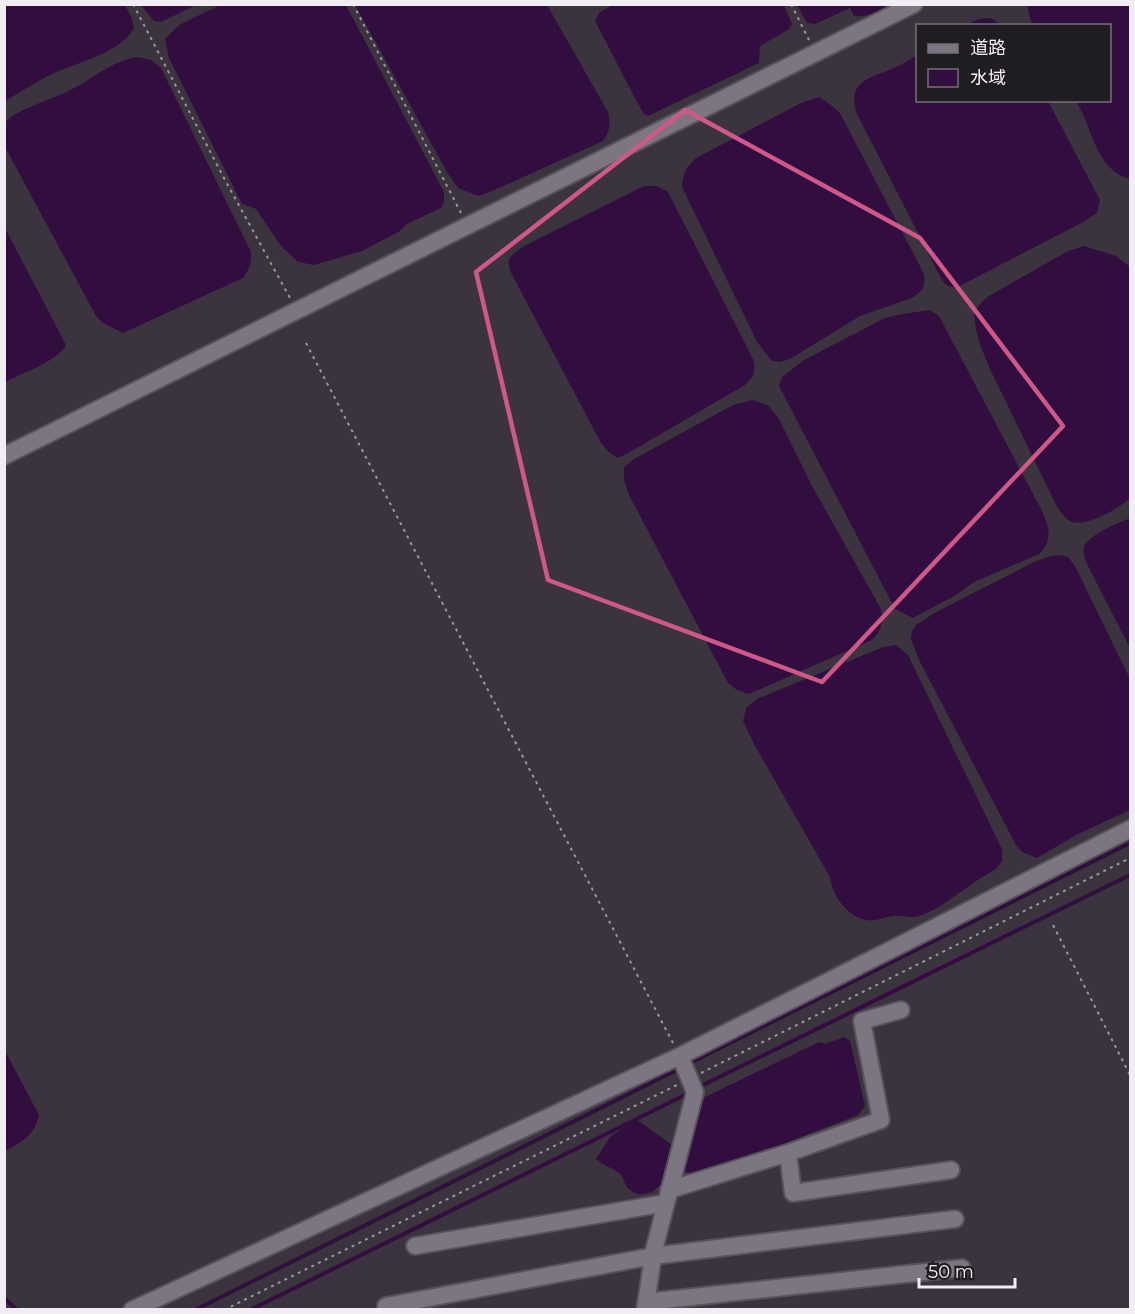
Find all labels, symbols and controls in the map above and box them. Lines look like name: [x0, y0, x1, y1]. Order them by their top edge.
legend: [916, 24, 1111, 102]
text: 道路: [970, 37, 1006, 59]
text: 水域: [970, 67, 1006, 89]
scale bar: [919, 1251, 1015, 1289]
text: 50 m: [928, 1261, 974, 1283]

